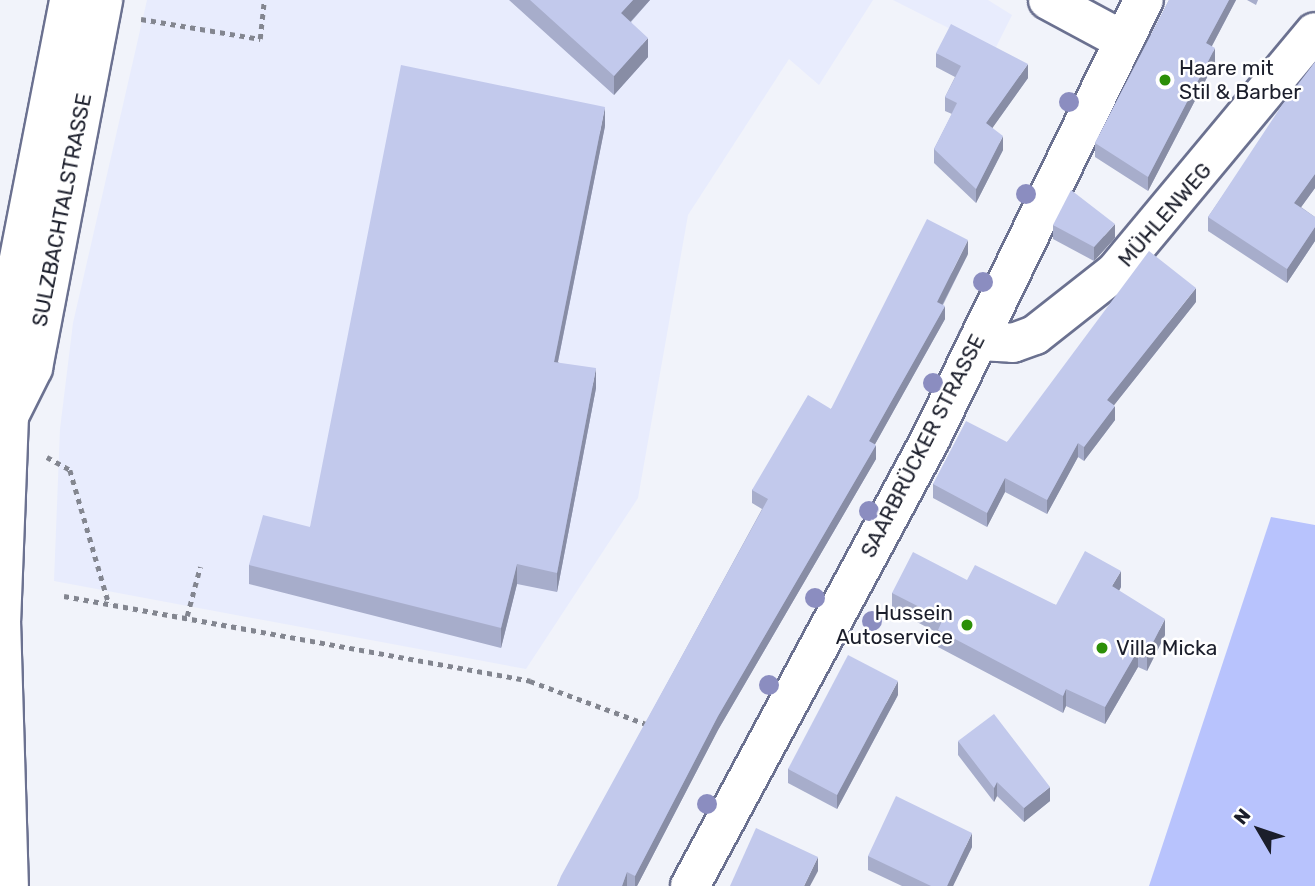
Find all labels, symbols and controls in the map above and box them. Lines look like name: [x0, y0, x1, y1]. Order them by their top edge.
place label: Haare mit Stil & Barber: [1179, 55, 1301, 105]
marker: Haare mit Stil & Barber: [1157, 72, 1173, 88]
street label: SULZBACHTALSTRASSE: [27, 91, 97, 329]
street label: MÜHLENWEG: [1113, 158, 1217, 272]
street label: SAARBRÜCKER STRASSE: [856, 330, 990, 562]
place label: Hussein Autoservice: [836, 600, 953, 650]
marker: Hussein Autoservice: [959, 617, 975, 633]
place label: Villa Micka: [1116, 635, 1217, 661]
marker: Villa Micka: [1094, 640, 1110, 656]
north arrow: [1224, 795, 1294, 865]
text: N: [1229, 804, 1256, 829]

